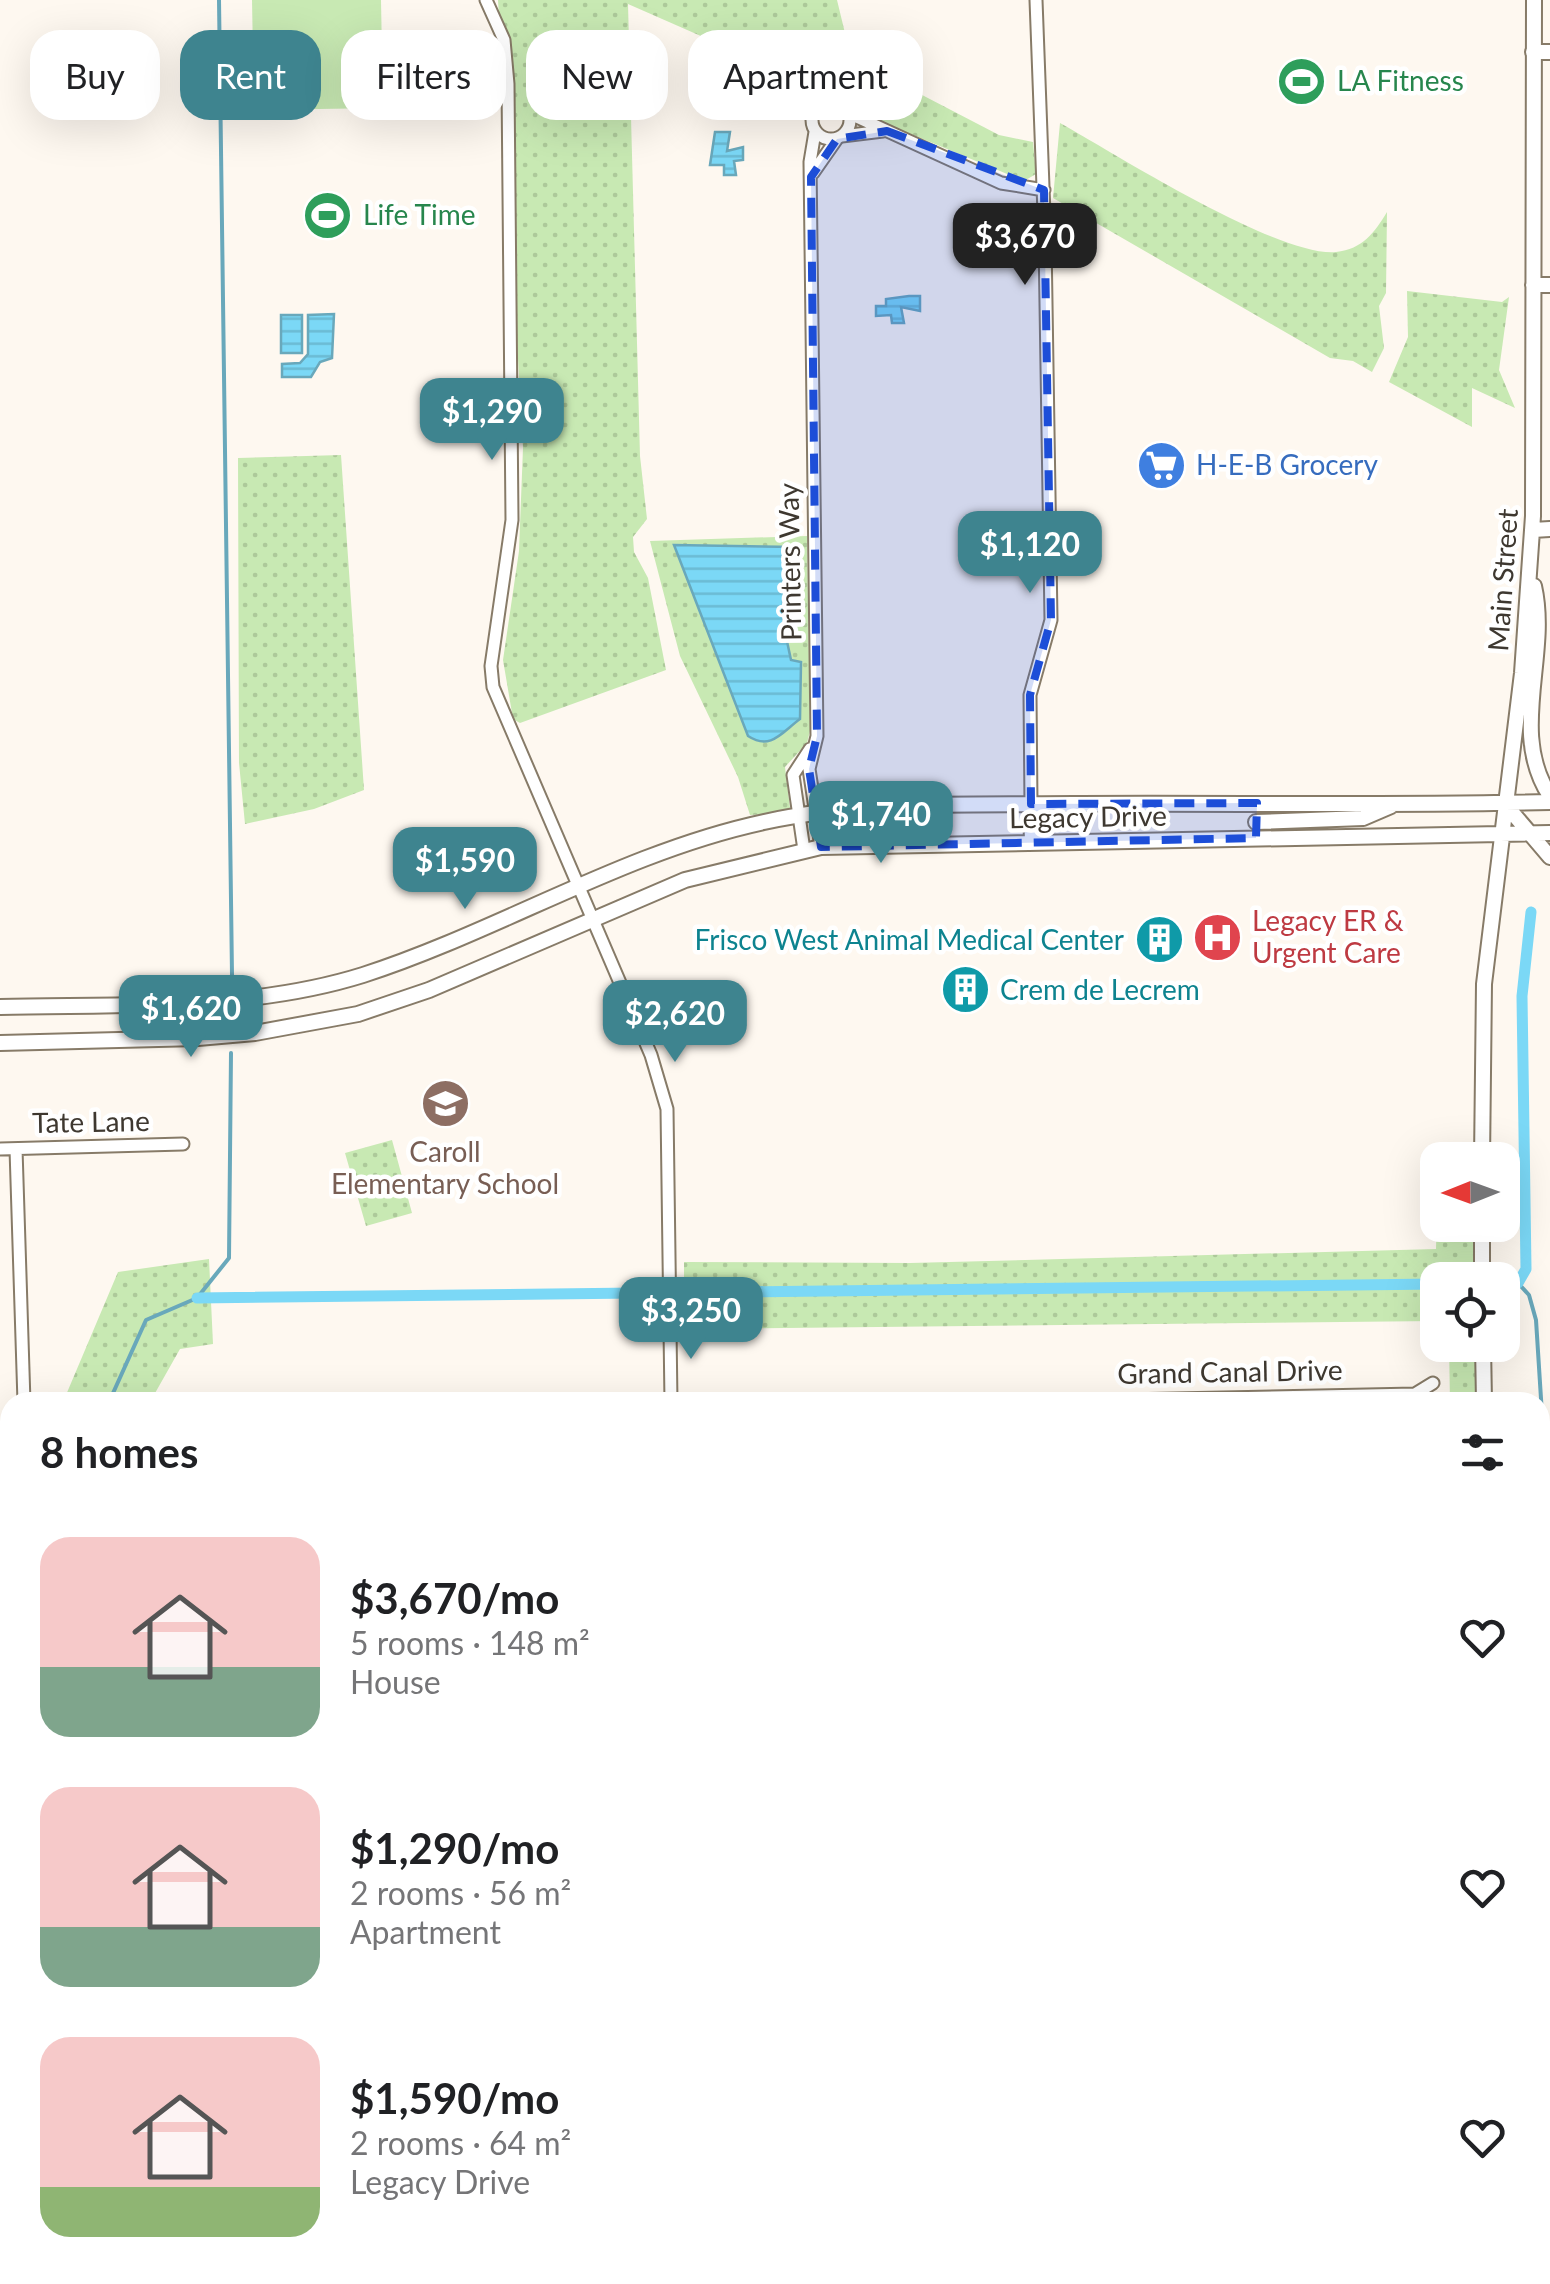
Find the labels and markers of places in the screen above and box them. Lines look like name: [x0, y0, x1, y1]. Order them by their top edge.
sports icon: LA Fitness: [1276, 55, 1328, 107]
place label: LA Fitness: [1337, 63, 1464, 97]
sports icon: Life Time: [302, 189, 354, 241]
place label: Life Time: [363, 197, 476, 231]
pin: $3,670: [944, 203, 1106, 288]
pin: $1,290: [411, 378, 573, 463]
supermarket icon: H-E-B Grocery: [1135, 439, 1187, 491]
place label: H-E-B Grocery: [1196, 447, 1378, 481]
pin: $1,120: [949, 511, 1111, 596]
pin: $1,740: [800, 781, 962, 866]
pin: $1,590: [384, 827, 546, 912]
place label: Legacy ER & Urgent Care: [1252, 903, 1404, 969]
hospital icon: Legacy ER & Urgent Care: [1191, 911, 1243, 963]
building icon: Frisco West Animal Medical Center: [1133, 914, 1185, 966]
place label: Frisco West Animal Medical Center: [695, 922, 1124, 956]
building icon: Crem de Lecrem: [939, 964, 991, 1016]
place label: Crem de Lecrem: [1000, 972, 1200, 1006]
pin: $1,620: [110, 975, 272, 1060]
pin: $2,620: [594, 980, 756, 1065]
school or university icon: Caroll Elementary School: [419, 1078, 471, 1130]
place label: Caroll Elementary School: [331, 1134, 559, 1200]
pin: $3,250: [610, 1277, 772, 1362]

